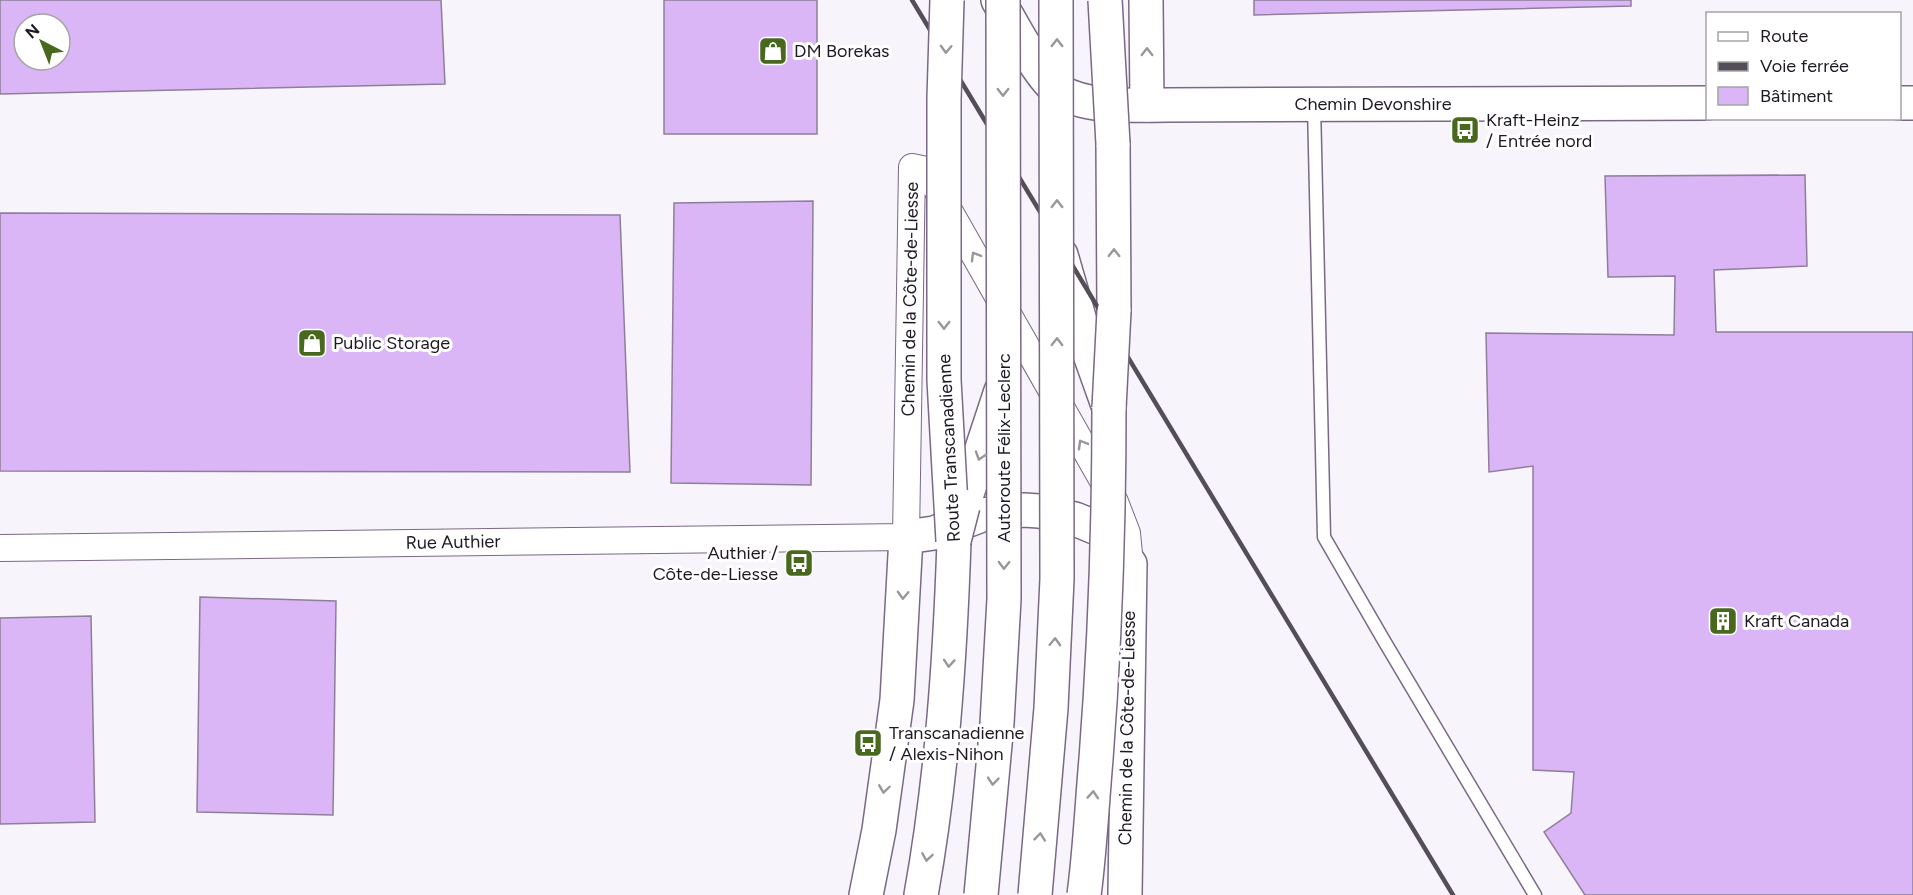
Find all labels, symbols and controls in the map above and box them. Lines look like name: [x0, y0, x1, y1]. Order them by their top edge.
north arrow: [12, 12, 72, 72]
legend: [1706, 12, 1901, 120]
text: N: [21, 20, 43, 42]
text: Route: [1760, 25, 1809, 47]
shop icon: DM Borekas: [757, 35, 789, 67]
one-way arrow: [1050, 39, 1063, 48]
place label: DM Borekas: [794, 40, 890, 62]
one-way arrow: [939, 45, 952, 54]
one-way arrow: [1140, 48, 1153, 57]
text: Voie ferrée: [1760, 55, 1849, 77]
text: Bâtiment: [1760, 85, 1833, 107]
one-way arrow: [997, 87, 1009, 96]
street label: Chemin Devonshire: [1295, 93, 1452, 115]
place label: Kraft-Heinz / Entrée nord: [1486, 109, 1592, 152]
bus stop icon: Kraft-Heinz / Entrée nord: [1449, 114, 1481, 146]
street label: Chemin de la Côte-de-Liesse: [897, 181, 923, 416]
one-way arrow: [1051, 199, 1063, 208]
one-way arrow: [1107, 248, 1120, 257]
one-way arrow: [970, 252, 982, 263]
one-way arrow: [938, 321, 950, 330]
shop icon: Public Storage: [296, 327, 328, 359]
place label: Public Storage: [333, 332, 450, 354]
one-way arrow: [1050, 338, 1063, 347]
street label: Route Transcanadienne: [933, 353, 965, 543]
street label: Autoroute Félix-Leclerc: [993, 353, 1015, 543]
one-way arrow: [1077, 440, 1089, 450]
one-way arrow: [974, 450, 987, 461]
street label: Rue Authier: [405, 530, 501, 554]
place label: Authier / Côte-de-Liesse: [653, 542, 778, 585]
bus stop icon: Authier / Côte-de-Liesse: [783, 547, 815, 579]
one-way arrow: [998, 561, 1011, 570]
one-way arrow: [897, 590, 909, 599]
building icon: Kraft Canada: [1707, 605, 1739, 637]
street label: Chemin de la Côte-de-Liesse: [1114, 610, 1140, 845]
place label: Kraft Canada: [1744, 610, 1849, 632]
one-way arrow: [1049, 638, 1061, 647]
one-way arrow: [942, 658, 955, 667]
place label: Transcanadienne / Alexis-Nihon: [889, 722, 1025, 765]
bus stop icon: Transcanadienne / Alexis-Nihon: [852, 727, 884, 759]
one-way arrow: [986, 776, 999, 785]
one-way arrow: [879, 784, 891, 794]
one-way arrow: [1086, 790, 1099, 799]
one-way arrow: [1034, 832, 1046, 841]
one-way arrow: [922, 852, 934, 861]

